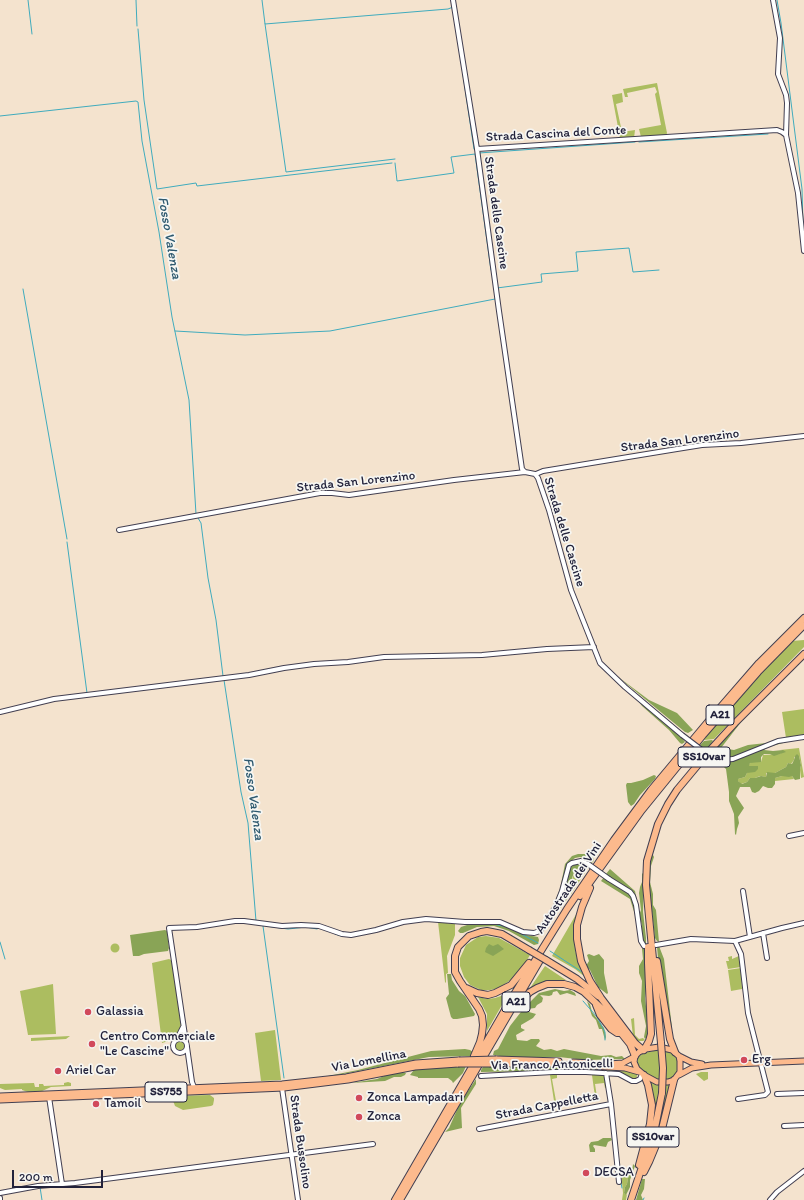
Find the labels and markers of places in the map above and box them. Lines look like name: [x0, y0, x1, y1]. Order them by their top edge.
place label: Galassia: [96, 1004, 144, 1020]
marker: Galassia: [83, 1007, 93, 1017]
place label: Centro Commerciale "Le Cascine": [100, 1029, 215, 1060]
marker: Centro Commerciale "Le Cascine": [87, 1039, 97, 1049]
place label: Erg: [752, 1052, 771, 1068]
marker: Erg: [739, 1055, 749, 1065]
place label: Ariel Car: [66, 1063, 116, 1079]
marker: Ariel Car: [53, 1066, 63, 1076]
place label: Zonca Lampadari: [367, 1090, 463, 1106]
marker: Zonca Lampadari: [354, 1093, 364, 1103]
place label: Tamoil: [104, 1096, 141, 1112]
marker: Tamoil: [91, 1099, 101, 1109]
place label: Zonca: [367, 1109, 401, 1125]
marker: Zonca: [354, 1112, 364, 1122]
place label: DECSA: [594, 1165, 634, 1181]
marker: DECSA: [581, 1168, 591, 1178]

